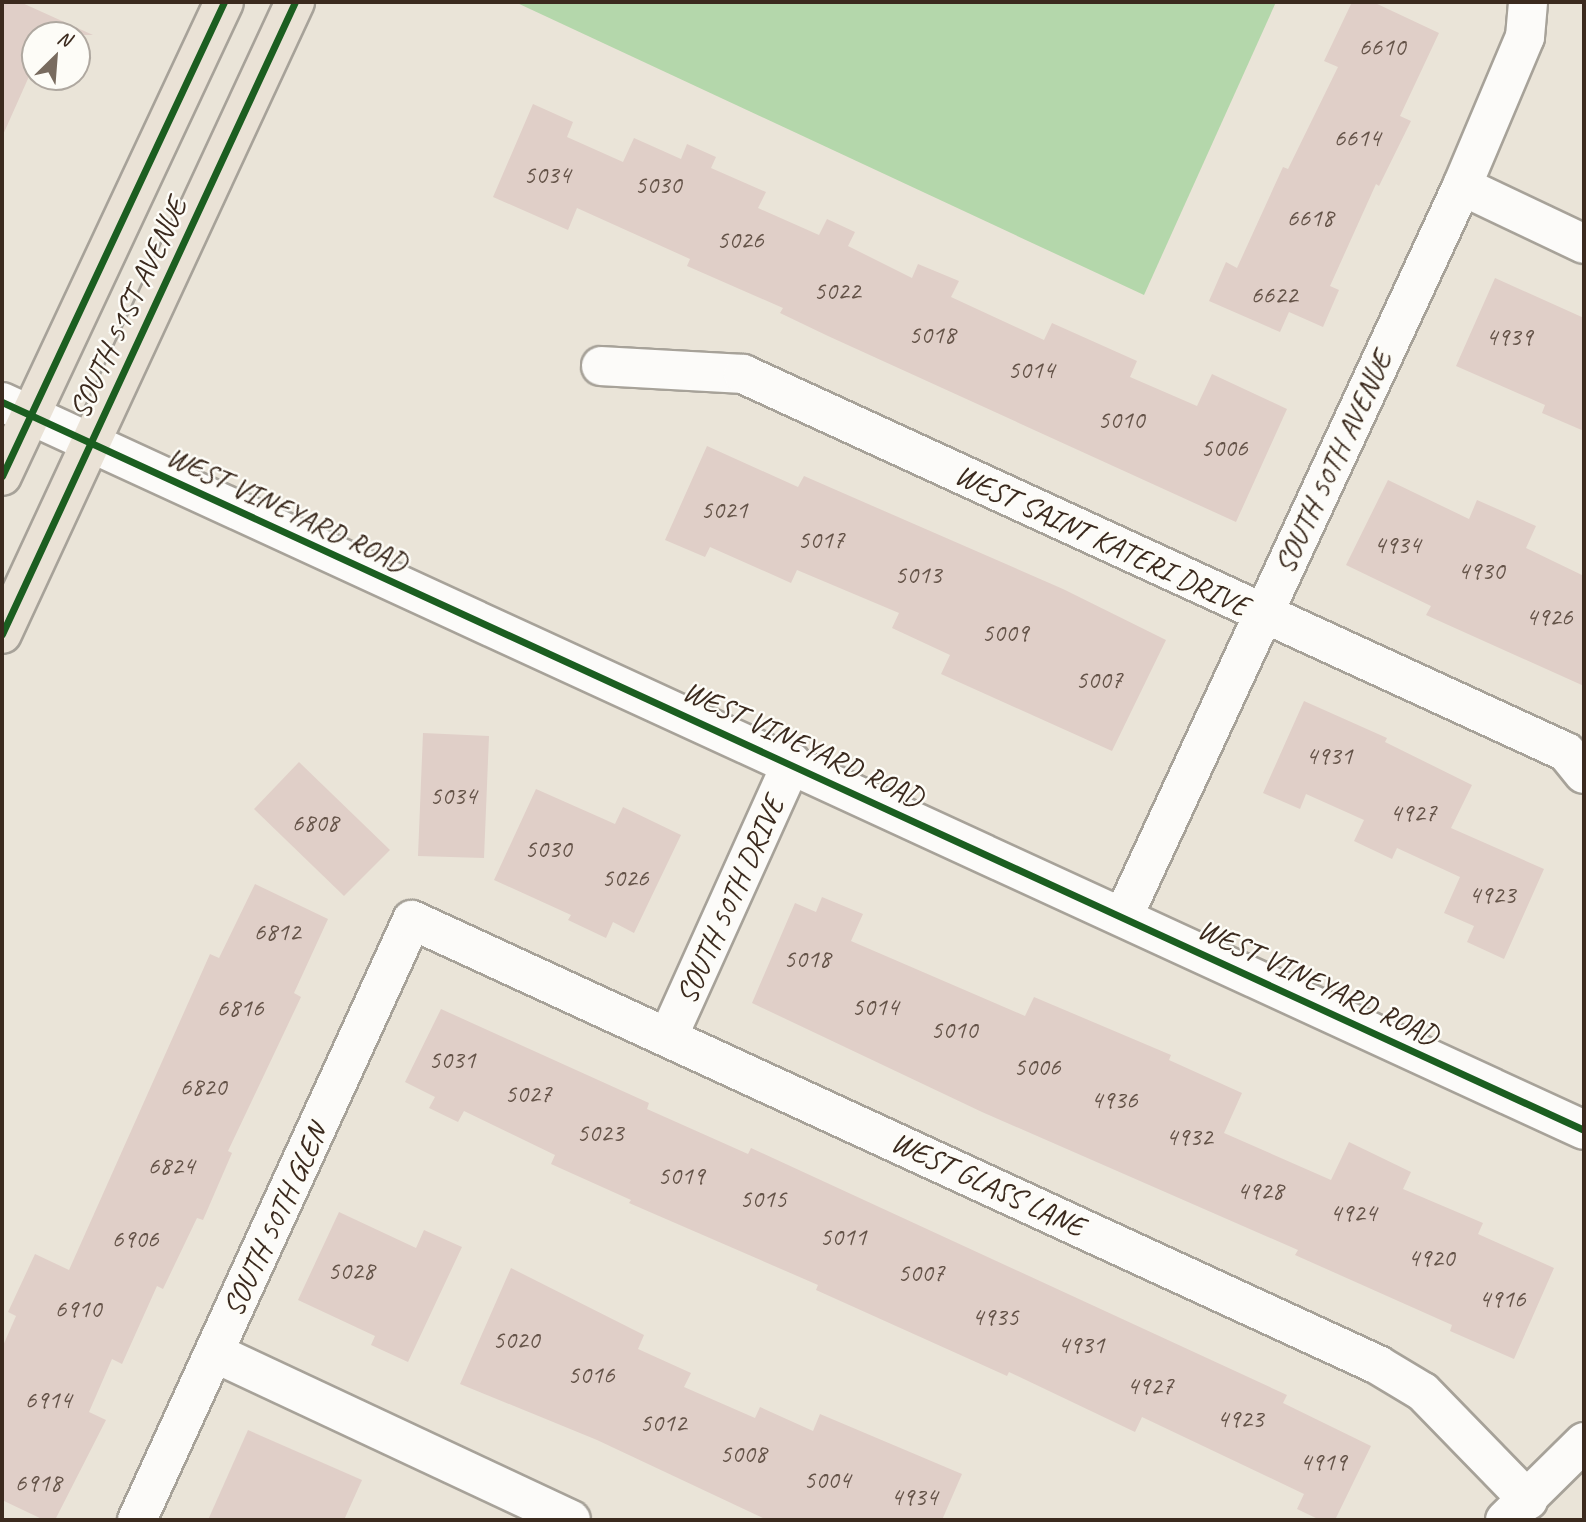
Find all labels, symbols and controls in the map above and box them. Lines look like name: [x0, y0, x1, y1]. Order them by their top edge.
north arrow: [21, 21, 91, 91]
text: N: [54, 25, 74, 52]
house number: 6610: [1359, 31, 1405, 63]
house number: 6614: [1334, 122, 1380, 154]
house number: 5034: [524, 159, 570, 191]
house number: 5030: [635, 169, 681, 201]
street label: SOUTH 51ST AVENUE: [62, 193, 194, 423]
house number: 6618: [1287, 202, 1333, 234]
house number: 5026: [717, 224, 763, 256]
house number: 5022: [814, 275, 860, 307]
house number: 6622: [1251, 279, 1297, 311]
house number: 5018: [909, 319, 955, 351]
house number: 4939: [1486, 321, 1532, 353]
street label: SOUTH 50TH AVENUE: [1266, 346, 1400, 578]
house number: 5014: [1008, 354, 1054, 386]
house number: 5010: [1098, 404, 1144, 436]
house number: 5006: [1201, 432, 1247, 464]
street label: WEST VINEYARD ROAD: [159, 437, 415, 581]
street label: WEST SAINT KATERI DRIVE: [950, 456, 1254, 624]
house number: 5021: [701, 494, 747, 526]
house number: 5017: [798, 524, 844, 556]
house number: 4934: [1374, 529, 1420, 561]
house number: 4930: [1458, 555, 1504, 587]
house number: 5013: [895, 559, 941, 591]
house number: 4926: [1526, 601, 1572, 633]
house number: 5009: [982, 617, 1028, 649]
house number: 5007: [1076, 664, 1122, 696]
street label: WEST VINEYARD ROAD: [675, 672, 931, 816]
house number: 4931: [1306, 740, 1352, 772]
house number: 5034: [430, 780, 476, 812]
street label: SOUTH 50TH DRIVE: [668, 791, 792, 1009]
house number: 4927: [1390, 797, 1436, 829]
house number: 6808: [292, 807, 338, 839]
house number: 5030: [525, 833, 571, 865]
house number: 5026: [602, 862, 648, 894]
house number: 4923: [1469, 879, 1515, 911]
street label: WEST VINEYARD ROAD: [1190, 910, 1446, 1054]
house number: 6812: [254, 916, 300, 948]
house number: 5018: [784, 943, 830, 975]
house number: 5014: [852, 991, 898, 1023]
house number: 6816: [217, 992, 263, 1024]
house number: 5010: [931, 1014, 977, 1046]
house number: 5031: [429, 1044, 475, 1076]
house number: 5006: [1014, 1051, 1060, 1083]
house number: 6820: [180, 1071, 226, 1103]
house number: 5027: [505, 1078, 551, 1110]
house number: 4936: [1091, 1084, 1137, 1116]
house number: 5023: [577, 1117, 623, 1149]
street label: SOUTH 50TH GLEN: [215, 1118, 335, 1322]
house number: 4932: [1166, 1121, 1212, 1153]
street label: WEST GLASS LANE: [885, 1123, 1091, 1245]
house number: 6824: [148, 1150, 194, 1182]
house number: 5019: [658, 1160, 704, 1192]
house number: 4928: [1237, 1175, 1283, 1207]
house number: 5015: [740, 1183, 786, 1215]
house number: 4924: [1330, 1197, 1376, 1229]
house number: 5011: [820, 1221, 866, 1253]
house number: 6906: [112, 1223, 158, 1255]
house number: 4920: [1408, 1242, 1454, 1274]
house number: 5028: [328, 1255, 374, 1287]
house number: 5007: [898, 1257, 944, 1289]
house number: 4916: [1479, 1283, 1525, 1315]
house number: 6910: [55, 1293, 101, 1325]
house number: 4935: [972, 1301, 1018, 1333]
house number: 5020: [493, 1324, 539, 1356]
house number: 4931: [1058, 1329, 1104, 1361]
house number: 5016: [568, 1359, 614, 1391]
house number: 4927: [1127, 1370, 1173, 1402]
house number: 6914: [25, 1384, 71, 1416]
house number: 4923: [1217, 1403, 1263, 1435]
house number: 5012: [640, 1407, 686, 1439]
house number: 5008: [720, 1438, 766, 1470]
house number: 4919: [1300, 1446, 1346, 1478]
house number: 5004: [804, 1464, 850, 1496]
house number: 6918: [15, 1467, 61, 1499]
house number: 4934: [891, 1481, 937, 1513]

